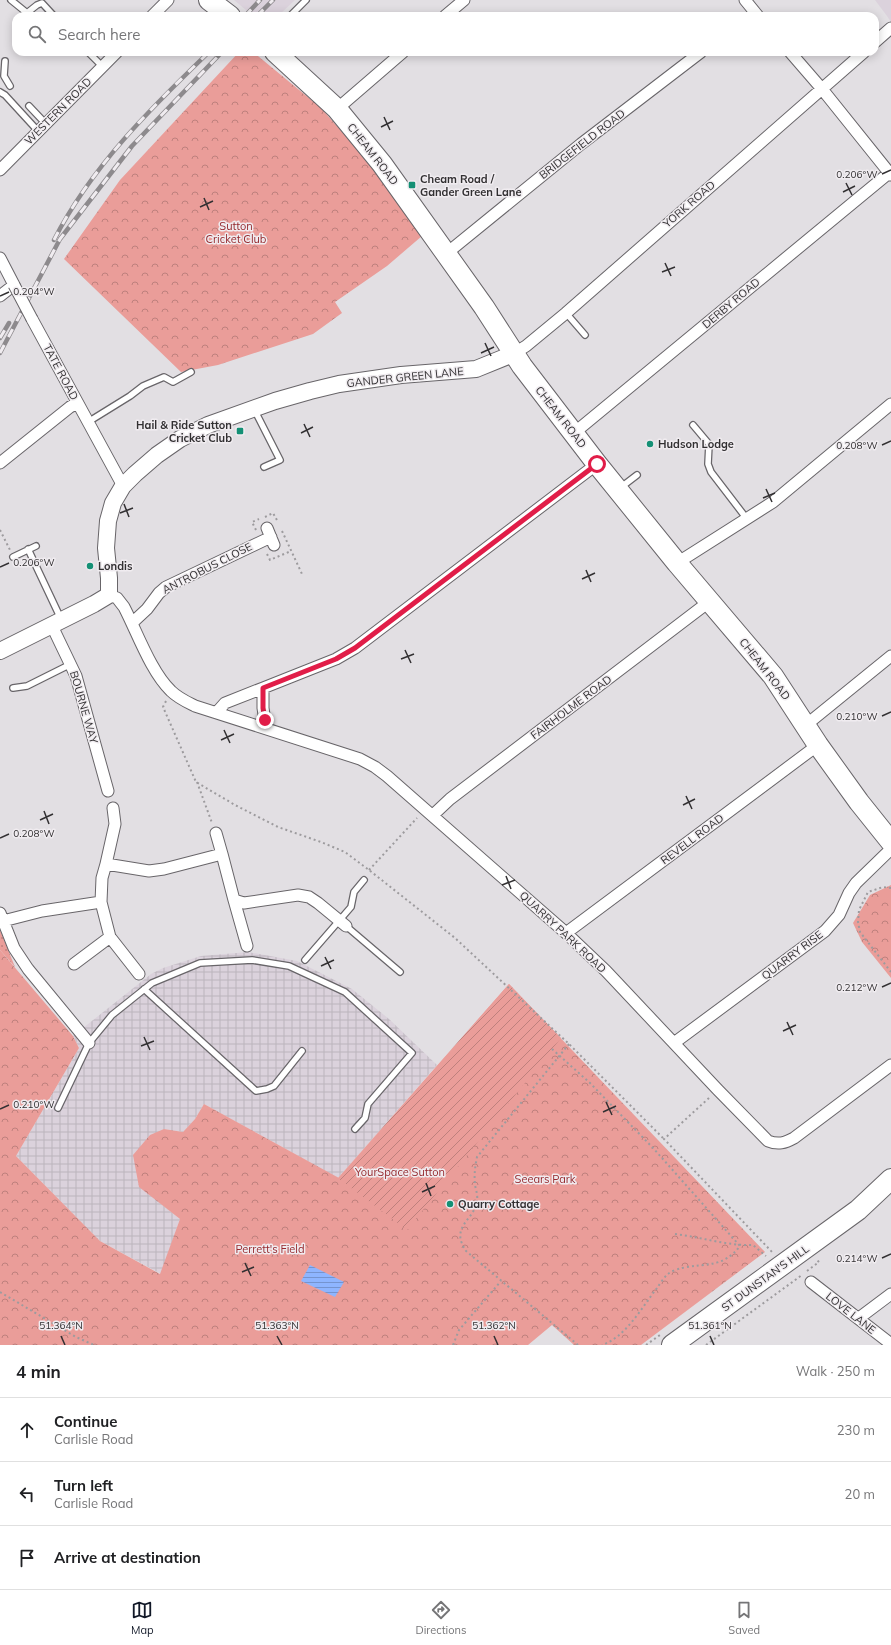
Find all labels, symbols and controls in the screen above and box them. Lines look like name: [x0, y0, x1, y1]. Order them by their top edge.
search box: [12, 12, 879, 56]
icon: search: [26, 23, 48, 45]
text: Search here: [58, 25, 140, 44]
street label: WESTERN ROAD: [21, 74, 95, 148]
street label: BRIDGEFIELD ROAD: [536, 106, 628, 182]
street label: CHEAM ROAD: [344, 120, 402, 188]
text: 0.206°W: [836, 168, 878, 181]
place label: Cheam Road / Gander Green Lane: [420, 172, 522, 199]
street label: YORK ROAD: [659, 178, 718, 231]
marker: Cheam Road / Gander Green Lane: [407, 180, 417, 190]
park label: Sutton Cricket Club: [206, 219, 267, 246]
street label: DERBY ROAD: [699, 275, 763, 331]
text: 0.204°W: [13, 285, 55, 298]
street label: TATE ROAD: [40, 342, 82, 402]
street label: GANDER GREEN LANE: [346, 364, 464, 390]
street label: CHEAM ROAD: [532, 383, 590, 451]
place label: Hail & Ride Sutton Cricket Club: [136, 418, 232, 445]
marker: Hail & Ride Sutton Cricket Club: [235, 426, 245, 436]
place label: Hudson Lodge: [658, 437, 734, 451]
marker: Hudson Lodge: [645, 439, 655, 449]
text: 0.208°W: [836, 439, 878, 452]
route start: [588, 455, 606, 473]
street label: ANTROBUS CLOSE: [160, 539, 254, 597]
text: 0.206°W: [13, 556, 55, 569]
place label: Londis: [98, 559, 133, 573]
marker: Londis: [85, 561, 95, 571]
street label: CHEAM ROAD: [736, 635, 794, 703]
street label: BOURNE WAY: [67, 669, 101, 745]
street label: FAIRHOLME ROAD: [528, 672, 614, 742]
text: 0.210°W: [836, 710, 878, 723]
route end: [256, 711, 274, 729]
street label: REVELL ROAD: [658, 811, 726, 867]
text: 0.208°W: [13, 827, 55, 840]
street label: QUARRY PARK ROAD: [517, 888, 609, 976]
street label: QUARRY RISE: [759, 927, 825, 983]
text: 0.212°W: [836, 981, 878, 994]
text: 0.210°W: [13, 1098, 55, 1111]
park label: YourSpace Sutton: [354, 1165, 445, 1179]
park label: Seears Park: [515, 1172, 576, 1186]
place label: Quarry Cottage: [458, 1197, 539, 1211]
marker: Quarry Cottage: [445, 1199, 455, 1209]
park label: Perrett's Field: [235, 1242, 305, 1256]
street label: ST DUNSTAN'S HILL: [718, 1242, 812, 1314]
text: 0.214°W: [836, 1252, 878, 1265]
street label: LOVE LANE: [823, 1289, 879, 1337]
text: 51.364°N: [39, 1319, 83, 1332]
text: 51.363°N: [255, 1319, 299, 1332]
text: 51.362°N: [472, 1319, 516, 1332]
text: 51.361°N: [688, 1319, 732, 1332]
text: 4 min: [16, 1361, 61, 1382]
text: Walk · 250 m: [796, 1363, 875, 1379]
text: Continue: [54, 1412, 117, 1431]
icon: ahead: [16, 1419, 38, 1441]
text: 230 m: [837, 1422, 875, 1438]
text: Carlisle Road: [54, 1431, 133, 1447]
text: Turn left: [54, 1476, 113, 1495]
icon: left: [16, 1483, 38, 1505]
text: 20 m: [845, 1486, 875, 1502]
text: Carlisle Road: [54, 1495, 133, 1511]
icon: arrive: [16, 1547, 38, 1569]
text: Arrive at destination: [54, 1548, 201, 1567]
tab: Map: [131, 1599, 154, 1637]
tab: Directions: [416, 1599, 466, 1637]
tab: Saved: [728, 1599, 760, 1637]

